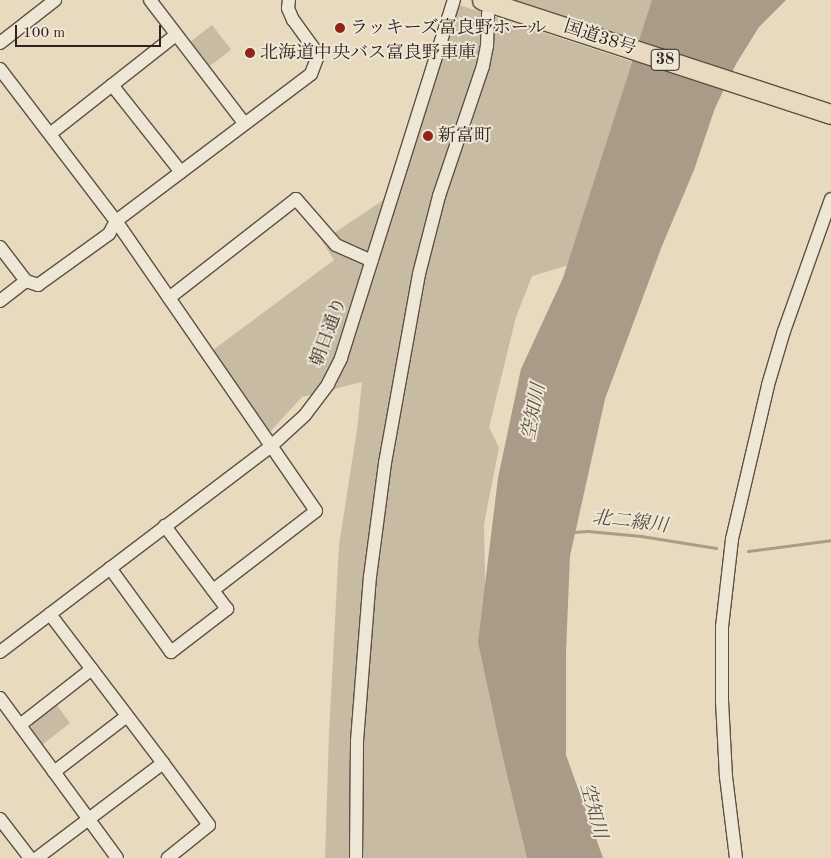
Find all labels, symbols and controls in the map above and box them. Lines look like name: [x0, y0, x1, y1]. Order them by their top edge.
scale bar: [18, 15, 164, 47]
street label: 国道38号: [561, 16, 639, 60]
place label: ラッキーズ富良野ホール: [350, 17, 548, 39]
marker: ラッキーズ富良野ホール: [334, 22, 346, 34]
text: 100 m: [23, 26, 65, 41]
place label: 北海道中央バス富良野車庫: [260, 42, 476, 64]
road number: 38: [650, 46, 680, 74]
marker: 北海道中央バス富良野車庫: [244, 47, 256, 59]
place label: 新富町: [438, 125, 492, 147]
marker: 新富町: [422, 130, 434, 142]
street label: 朝日通り: [307, 294, 351, 370]
water label: 空知川: [518, 382, 552, 442]
water label: 北二線川: [591, 507, 669, 539]
water label: 空知川: [574, 781, 610, 841]

